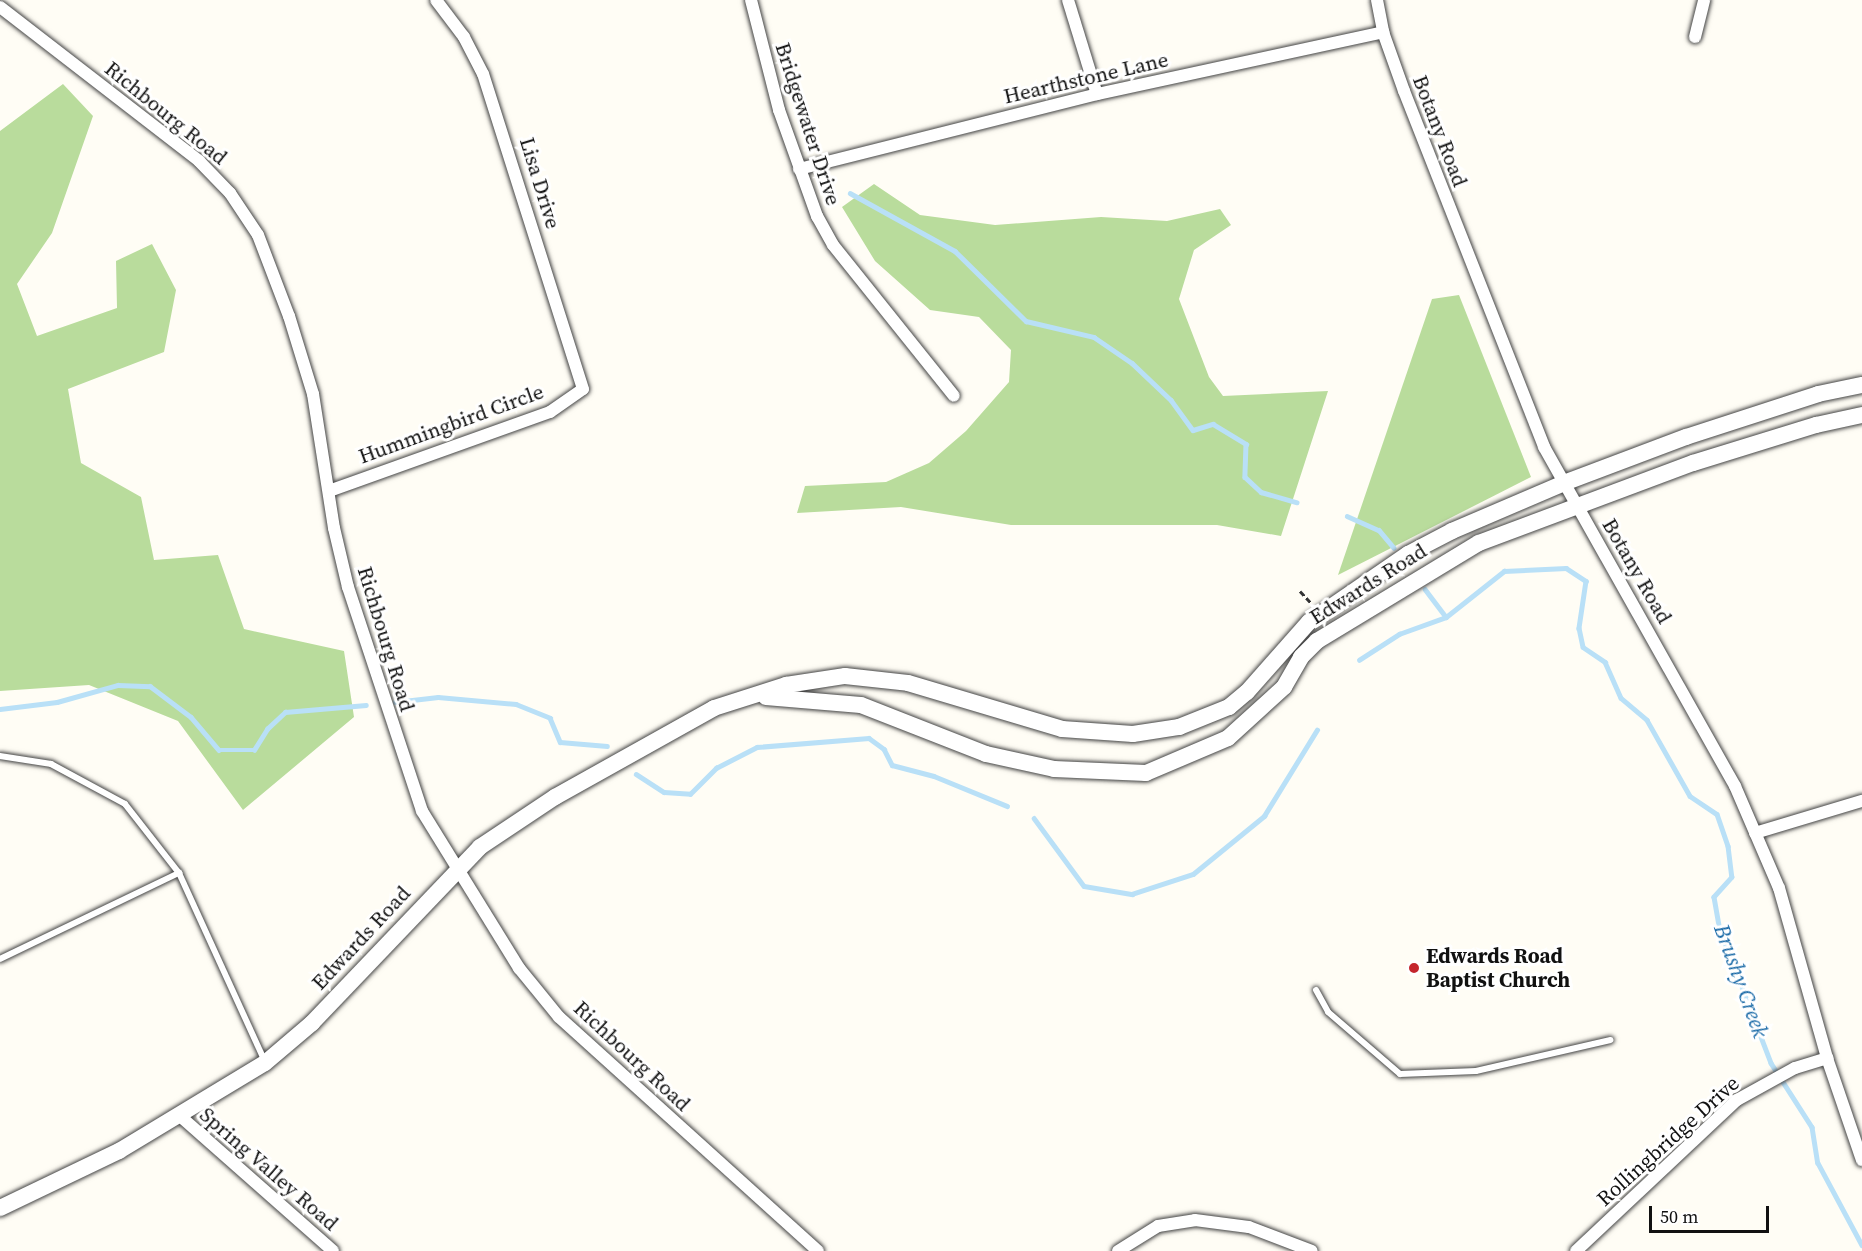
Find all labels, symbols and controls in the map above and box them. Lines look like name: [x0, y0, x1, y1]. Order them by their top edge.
street label: Bridgewater Drive: [770, 39, 846, 209]
street label: Hearthstone Lane: [1001, 47, 1171, 109]
street label: Richbourg Road: [100, 56, 232, 170]
street label: Botany Road: [1407, 72, 1473, 190]
street label: Lisa Drive: [514, 134, 566, 232]
street label: Hummingbird Circle: [355, 379, 547, 469]
street label: Botany Road: [1597, 514, 1677, 628]
street label: Edwards Road: [1305, 538, 1431, 630]
street label: Richbourg Road: [352, 563, 420, 715]
street label: Edwards Road: [306, 881, 416, 995]
water label: Brushy Creek: [1708, 921, 1774, 1041]
place label: Edwards Road Baptist Church: [1426, 943, 1570, 993]
marker: Edwards Road Baptist Church: [1407, 961, 1421, 975]
street label: Richbourg Road: [568, 996, 696, 1116]
street label: Rollingbridge Drive: [1592, 1070, 1744, 1212]
street label: Spring Valley Road: [194, 1102, 344, 1236]
scale bar: [1652, 1194, 1772, 1232]
text: 50 m: [1660, 1204, 1698, 1229]

